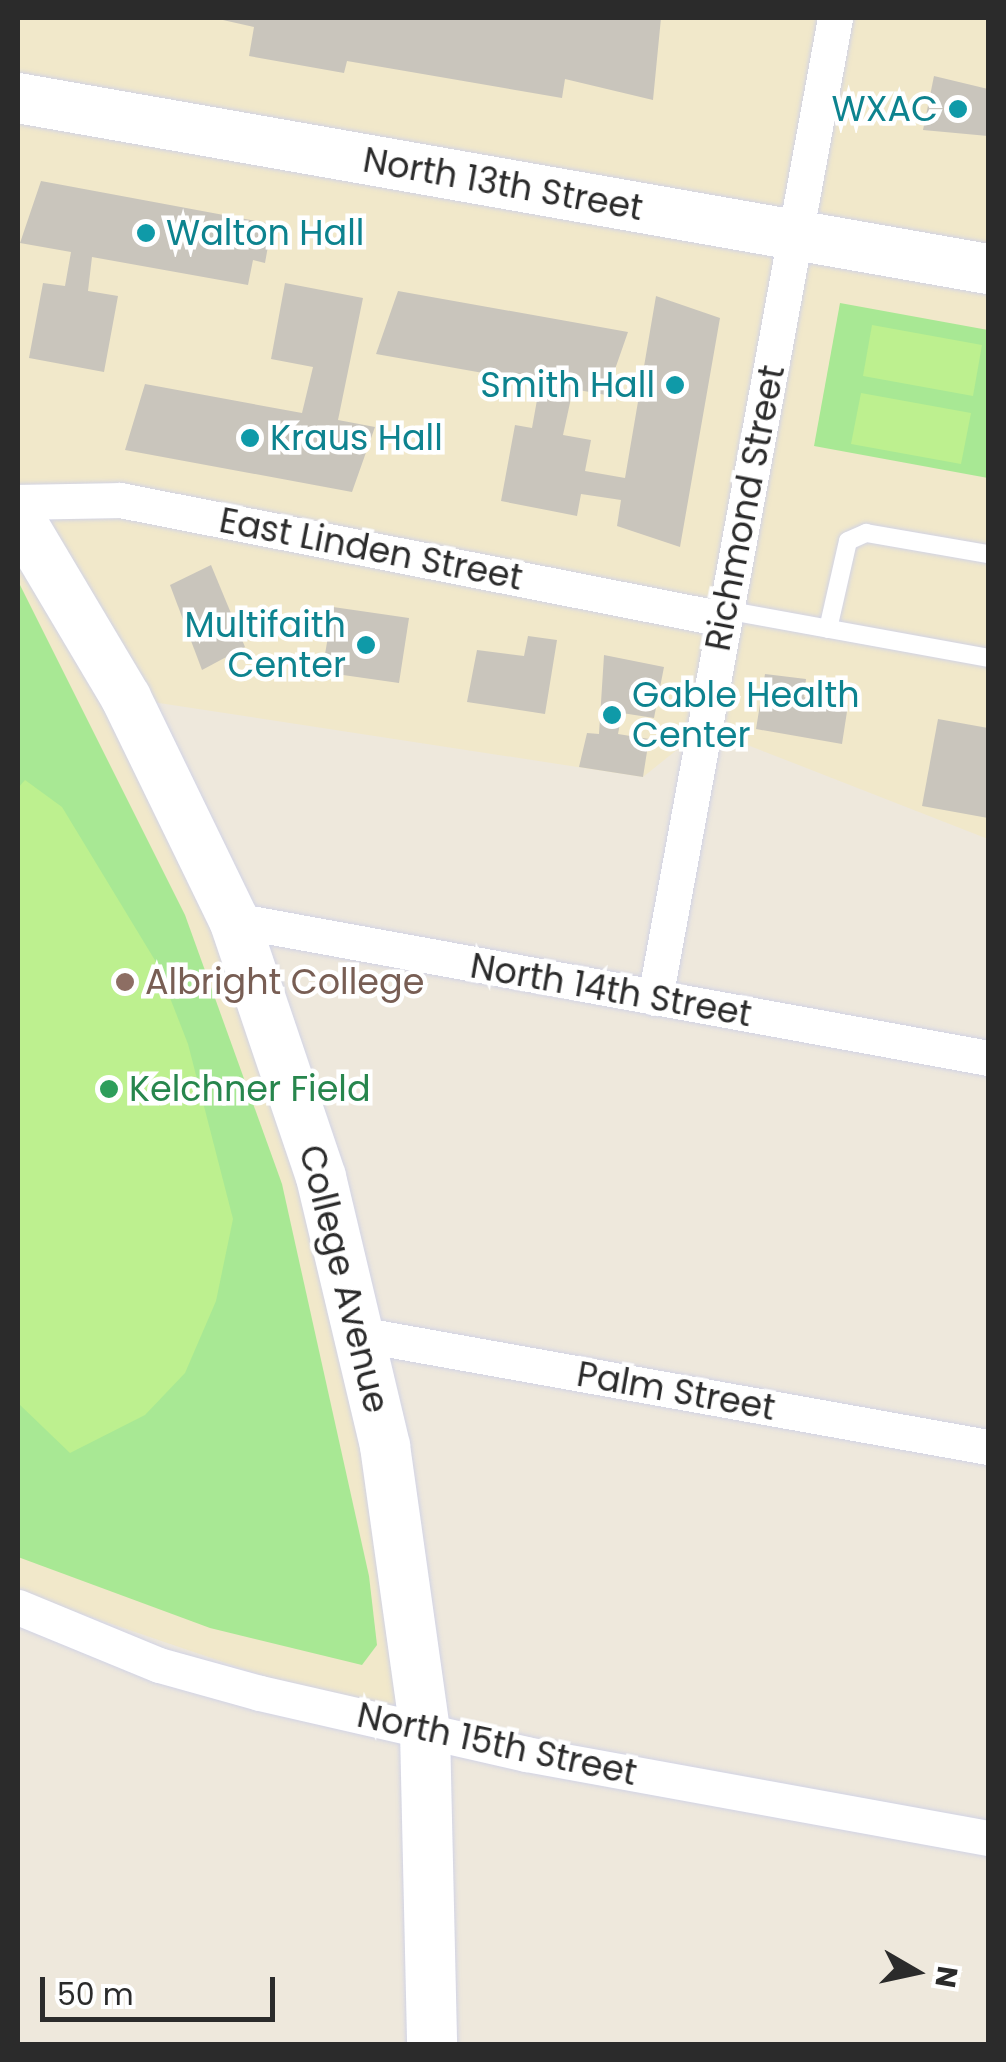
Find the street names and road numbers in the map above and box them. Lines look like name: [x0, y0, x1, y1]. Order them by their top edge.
street label: North 13th Street: [360, 139, 646, 229]
street label: Richmond Street: [697, 362, 793, 654]
street label: East Linden Street: [216, 499, 526, 599]
street label: North 14th Street: [467, 945, 755, 1035]
street label: College Avenue: [290, 1141, 398, 1417]
street label: Palm Street: [574, 1353, 778, 1429]
street label: North 15th Street: [353, 1694, 641, 1794]

